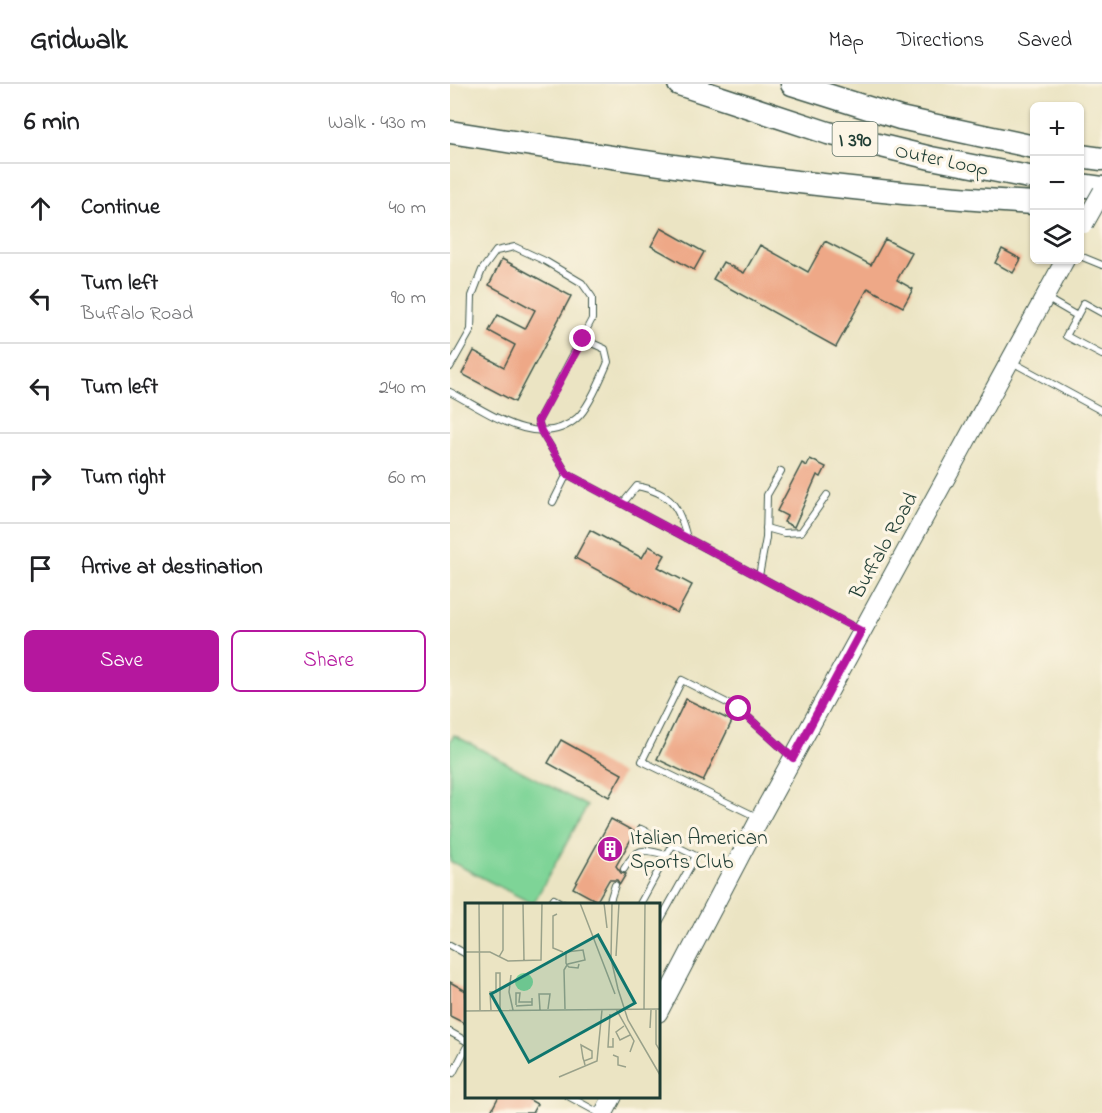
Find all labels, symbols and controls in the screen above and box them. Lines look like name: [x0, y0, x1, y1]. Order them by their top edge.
text: Gridwalk: [30, 21, 127, 62]
text: Map: [828, 26, 864, 56]
text: Directions: [897, 26, 984, 56]
text: Saved: [1017, 26, 1072, 56]
map controls: [1030, 102, 1084, 264]
button: +: [1030, 102, 1084, 156]
text: 6 min: [24, 104, 80, 142]
text: Walk · 430 m: [328, 109, 426, 138]
road number: I 390: [832, 122, 878, 156]
street label: Outer Loop: [892, 136, 991, 186]
button: −: [1030, 156, 1084, 210]
icon: ahead: [24, 192, 57, 225]
text: Continue: [81, 192, 160, 224]
text: 40 m: [389, 194, 426, 223]
button: layers: [1030, 210, 1084, 264]
text: Turn left: [81, 268, 158, 300]
icon: left: [24, 282, 57, 315]
text: 90 m: [391, 284, 426, 313]
text: Buffalo Road: [81, 300, 193, 329]
route end: [569, 325, 595, 351]
icon: left: [24, 372, 57, 405]
text: Turn left: [81, 372, 158, 404]
text: 240 m: [379, 374, 426, 403]
icon: right: [24, 462, 57, 495]
text: Turn right: [81, 462, 166, 494]
text: 60 m: [388, 464, 426, 493]
street label: Buffalo Road: [843, 487, 927, 606]
icon: arrive: [24, 552, 57, 585]
text: Arrive at destination: [81, 552, 263, 584]
button: Save: [24, 630, 219, 692]
button: Share: [231, 630, 426, 692]
route start: [725, 695, 751, 721]
place label: Italian American Sports Club: [630, 824, 768, 878]
building icon: Italian American Sports Club: [595, 834, 625, 864]
inset map: [465, 903, 660, 1098]

